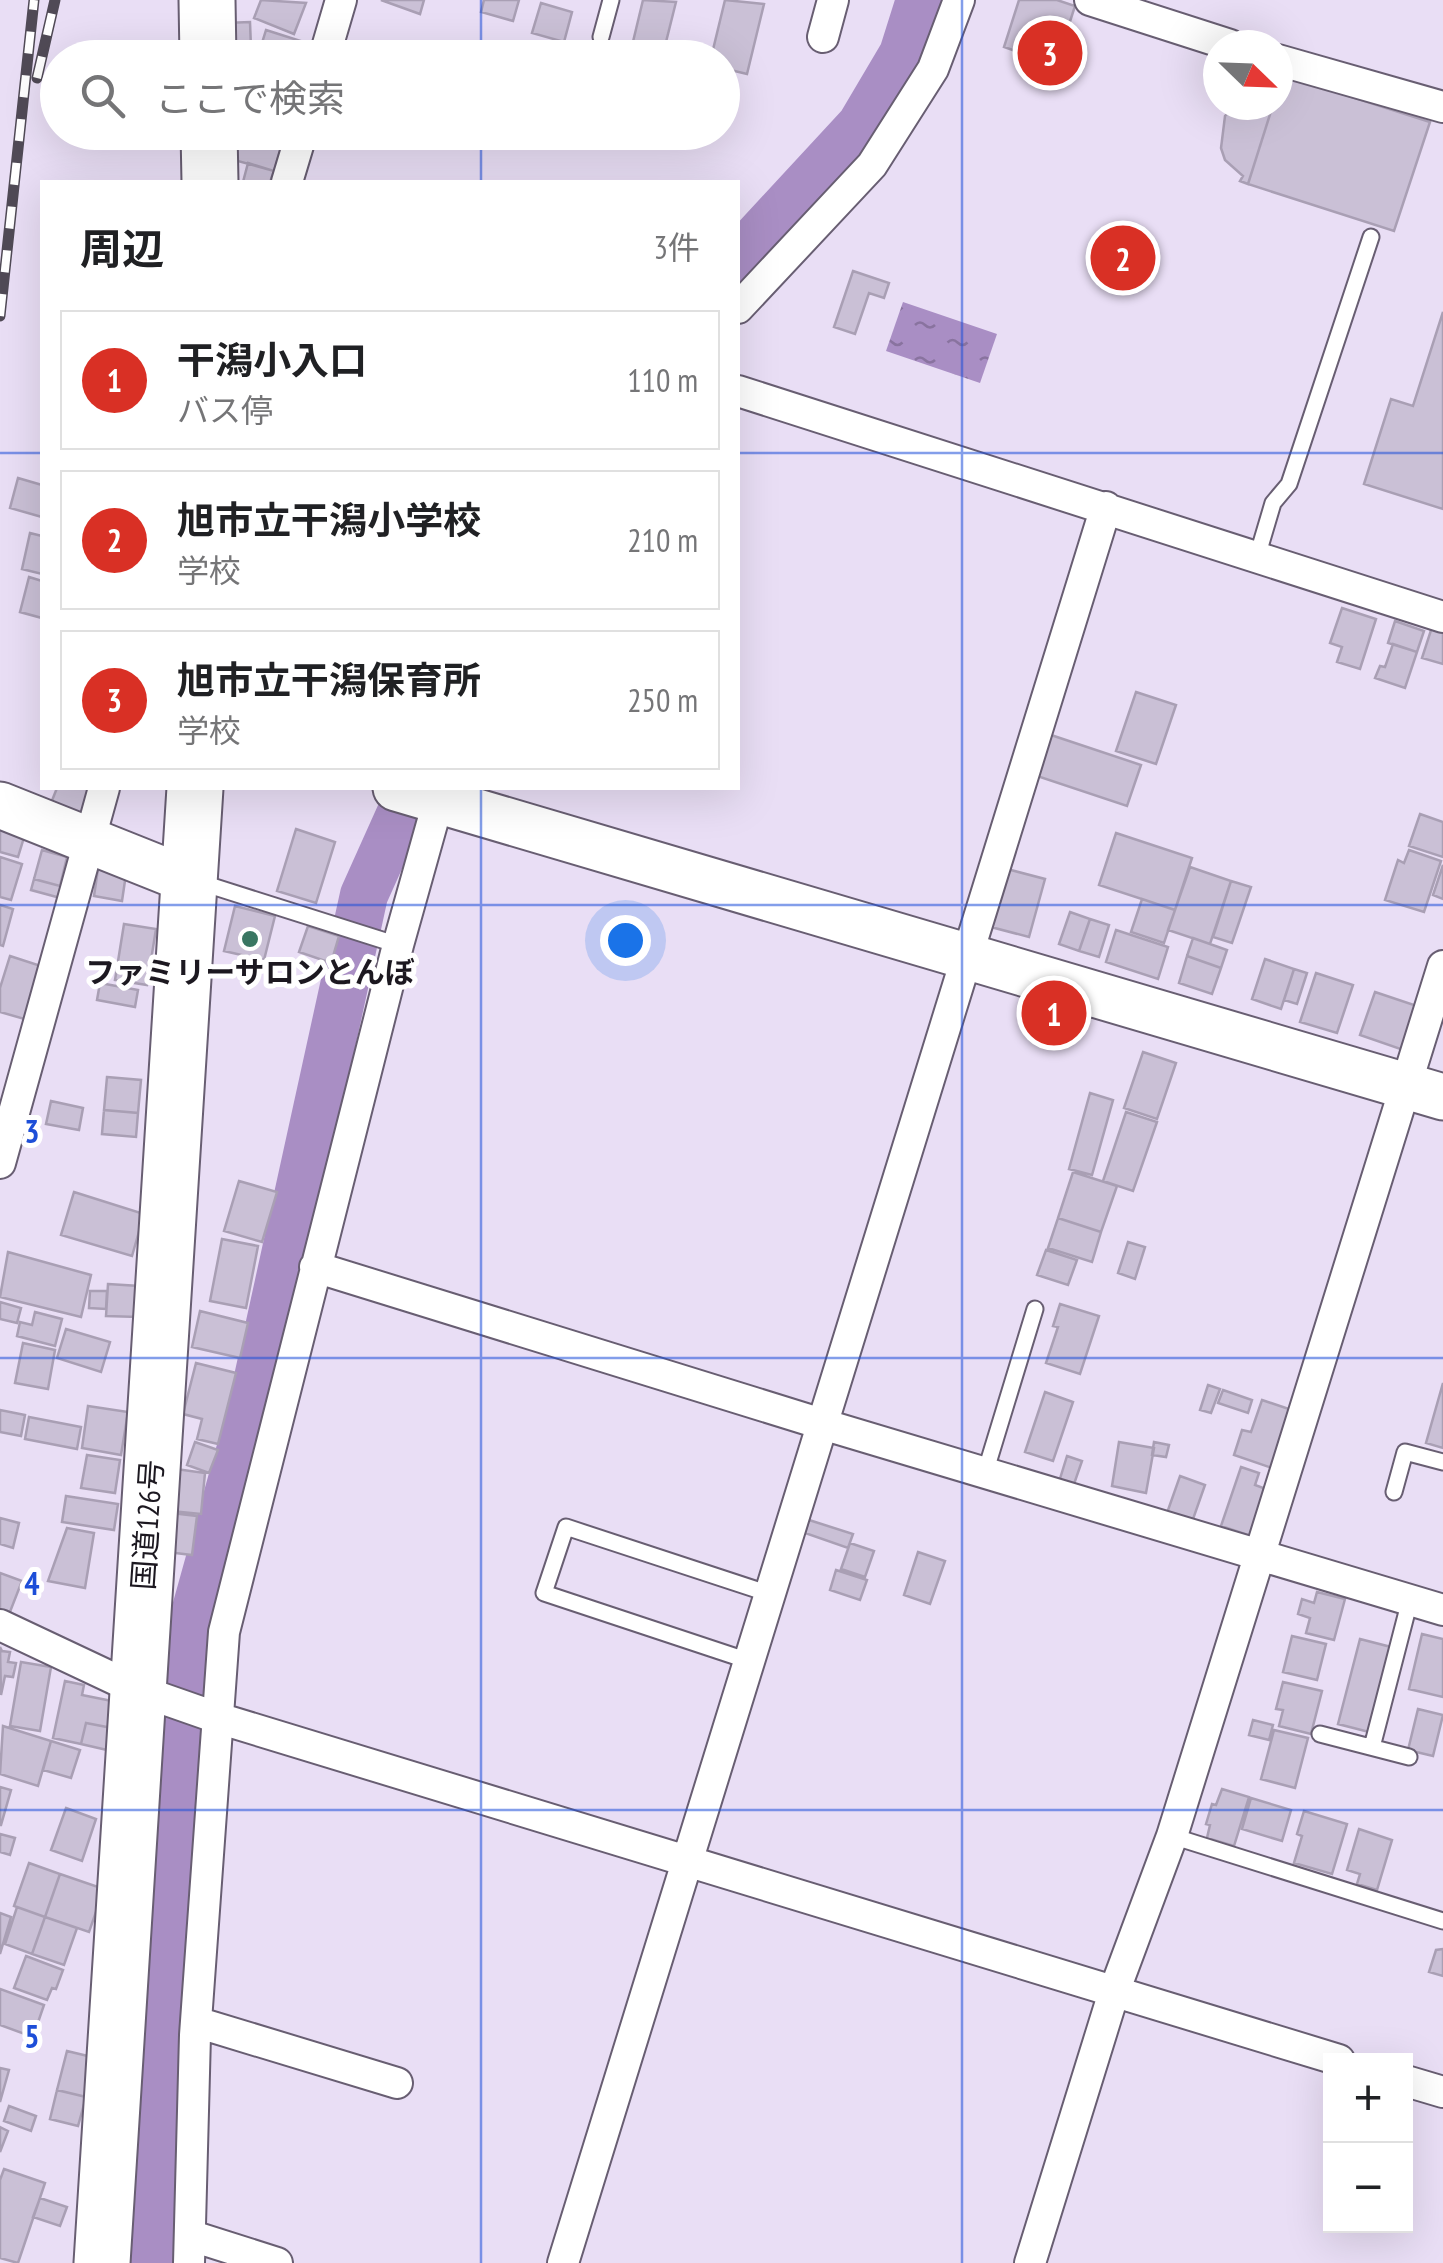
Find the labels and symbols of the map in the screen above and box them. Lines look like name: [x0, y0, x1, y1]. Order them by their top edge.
pin: 3: [1018, 15, 1082, 90]
north arrow: [1203, 30, 1293, 120]
pin: 2: [1090, 220, 1156, 296]
your location: [600, 915, 651, 966]
marker: ファミリーサロンとんぼ: [239, 928, 261, 950]
place label: ファミリーサロンとんぼ: [85, 952, 415, 991]
pin: 1: [1022, 976, 1086, 1050]
text: 3: [24, 1110, 40, 1152]
street label: 国道126号: [122, 1458, 171, 1591]
text: 4: [24, 1562, 40, 1604]
text: 5: [24, 2015, 40, 2057]

